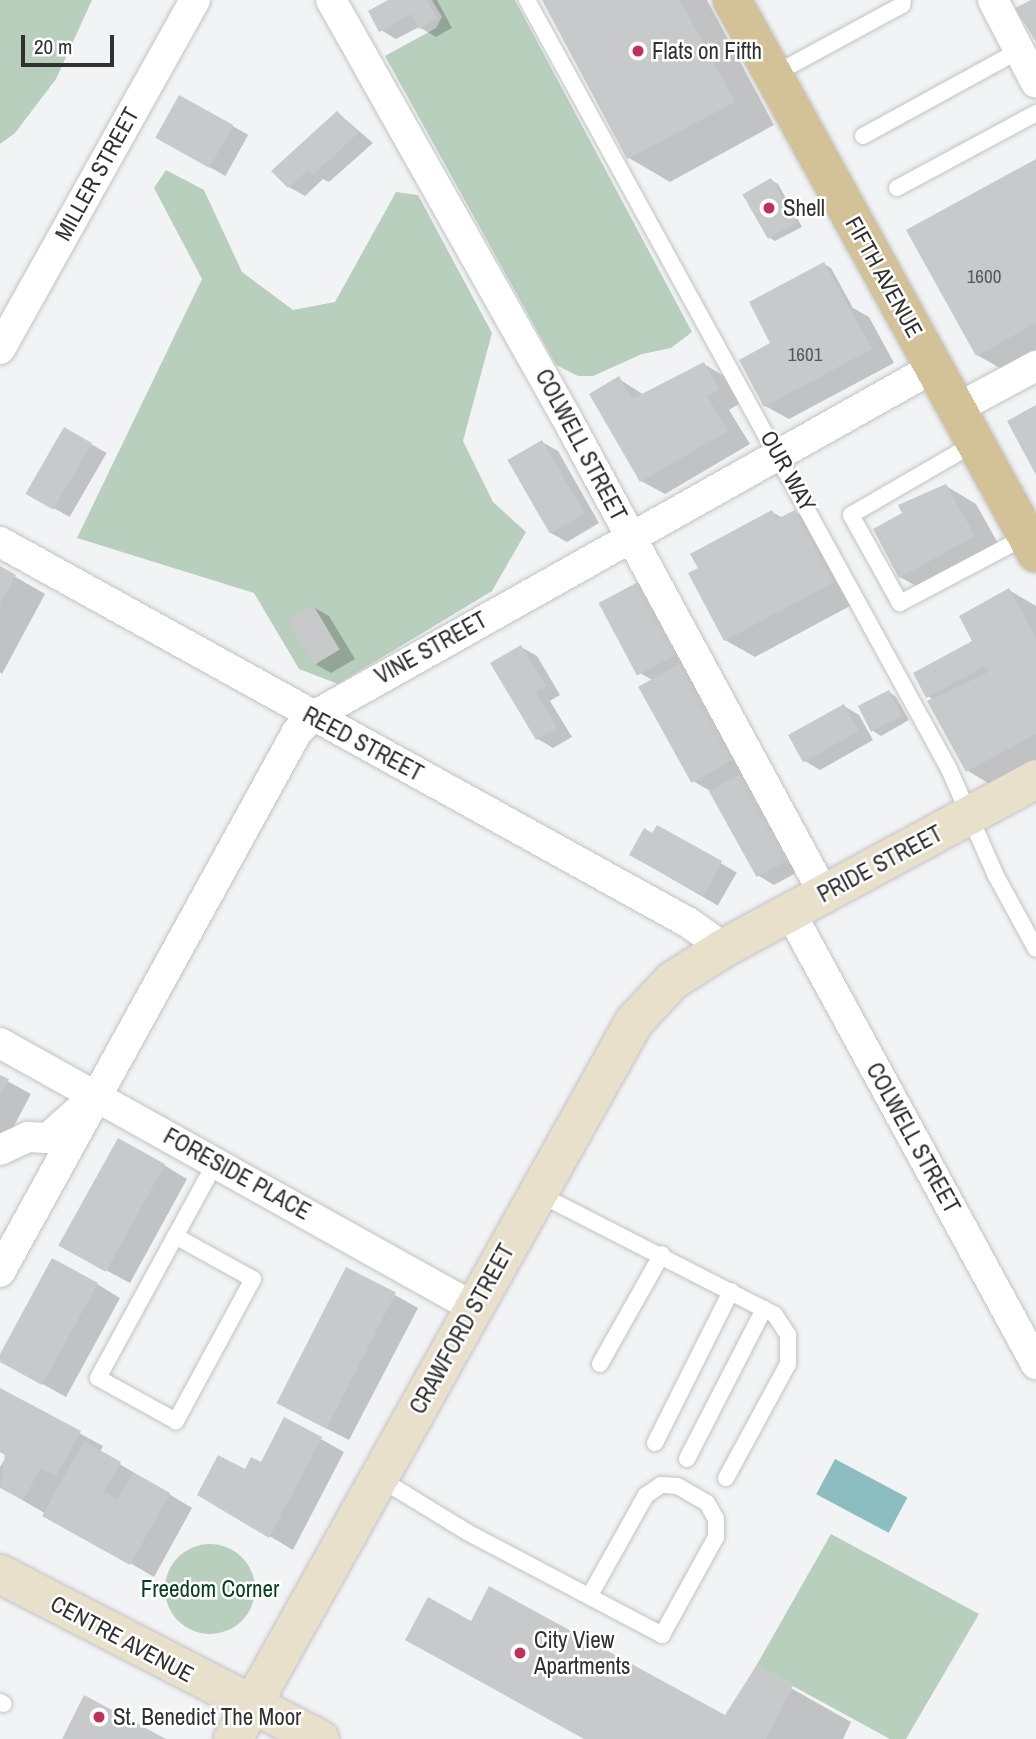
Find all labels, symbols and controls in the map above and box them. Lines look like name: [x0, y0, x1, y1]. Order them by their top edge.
scale bar: [24, 21, 117, 65]
text: 20 m: [34, 32, 72, 61]
place label: Flats on Fifth: [652, 37, 762, 65]
marker: Flats on Fifth: [630, 43, 646, 59]
street label: MILLER STREET: [49, 103, 145, 245]
place label: Shell: [783, 194, 825, 222]
marker: Shell: [761, 200, 777, 216]
street label: FIFTH AVENUE: [839, 211, 929, 343]
house number: 1600: [967, 266, 1001, 288]
house number: 1601: [788, 344, 822, 366]
street label: COLWELL STREET: [529, 364, 633, 526]
street label: OUR WAY: [755, 426, 821, 516]
street label: VINE STREET: [370, 606, 492, 690]
street label: REED STREET: [298, 701, 428, 787]
street label: PRIDE STREET: [813, 820, 947, 908]
street label: COLWELL STREET: [860, 1058, 966, 1218]
street label: FORESIDE PLACE: [159, 1122, 315, 1226]
street label: CRAWFORD STREET: [404, 1239, 520, 1419]
park label: Freedom Corner: [141, 1575, 279, 1603]
street label: CENTRE AVENUE: [45, 1590, 199, 1688]
place label: City View Apartments: [534, 1626, 630, 1680]
marker: City View Apartments: [512, 1645, 528, 1661]
place label: St. Benedict The Moor: [113, 1703, 302, 1731]
marker: St. Benedict The Moor: [91, 1709, 107, 1725]

